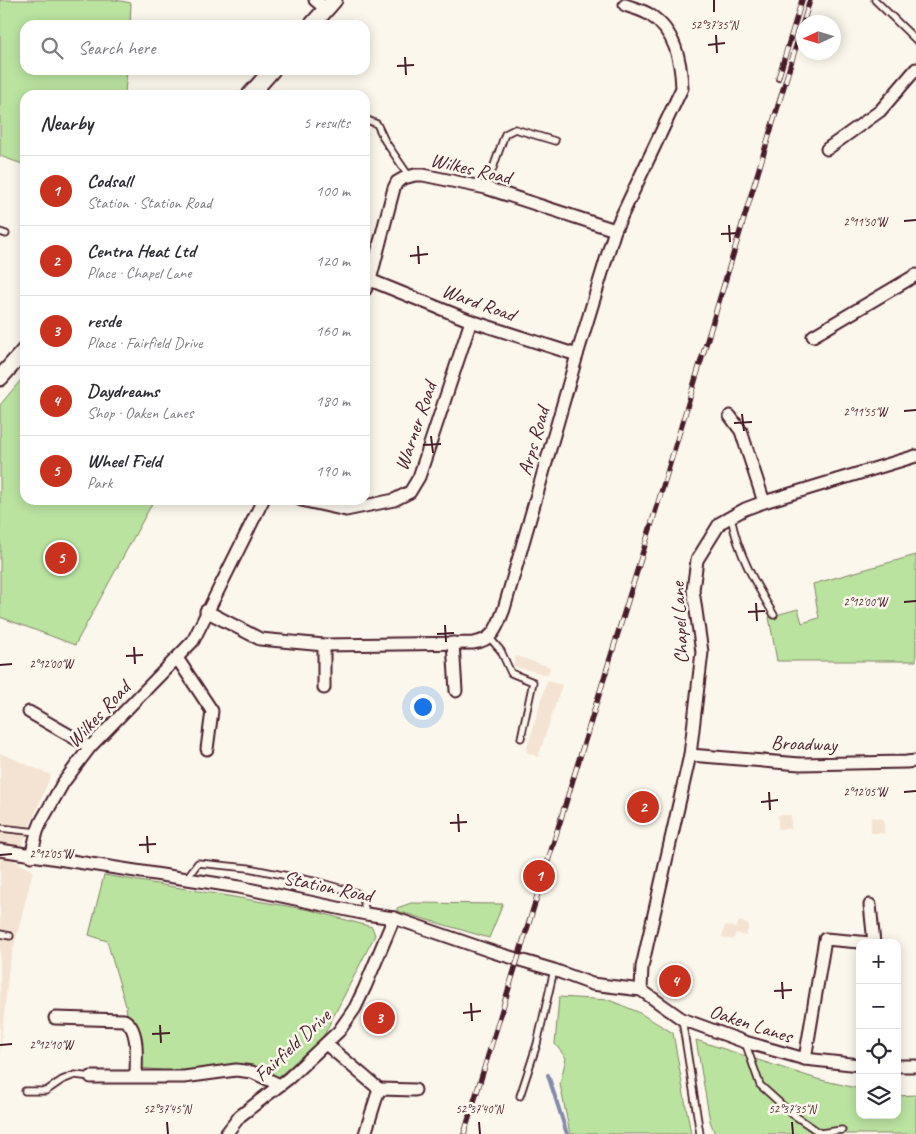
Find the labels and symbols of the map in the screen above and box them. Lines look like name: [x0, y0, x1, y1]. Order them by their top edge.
north arrow: [796, 15, 841, 60]
text: 52°37'35"N: [690, 17, 739, 33]
street label: Wilkes Road: [428, 147, 517, 191]
text: 2°11'50"W: [843, 214, 889, 230]
street label: Ward Road: [439, 278, 522, 328]
street label: Warner Road: [389, 376, 443, 474]
street label: Arps Road: [512, 401, 556, 478]
text: 2°11'55"W: [843, 404, 889, 420]
pin: 5: [45, 539, 77, 577]
street label: Chapel Lane: [665, 580, 694, 665]
text: 2°12'00"W: [843, 594, 889, 610]
text: 2°12'00"W: [29, 656, 75, 672]
street label: Wilkes Road: [61, 674, 138, 753]
your location: [410, 694, 436, 720]
street label: Broadway: [771, 730, 840, 757]
text: 2°12'05"W: [843, 784, 889, 800]
pin: 2: [627, 788, 659, 826]
text: 2°12'05"W: [29, 846, 75, 862]
pin: 1: [523, 857, 555, 895]
street label: Station Road: [281, 865, 378, 909]
pin: 4: [659, 962, 691, 1000]
street label: Oaken Lanes: [706, 998, 797, 1049]
pin: 3: [363, 999, 395, 1037]
street label: Fairfield Drive: [249, 1003, 337, 1087]
text: 2°12'10"W: [29, 1037, 75, 1053]
text: 52°37'45"N: [143, 1101, 192, 1117]
text: 52°37'40"N: [455, 1101, 504, 1117]
text: 52°37'35"N: [768, 1101, 817, 1117]

